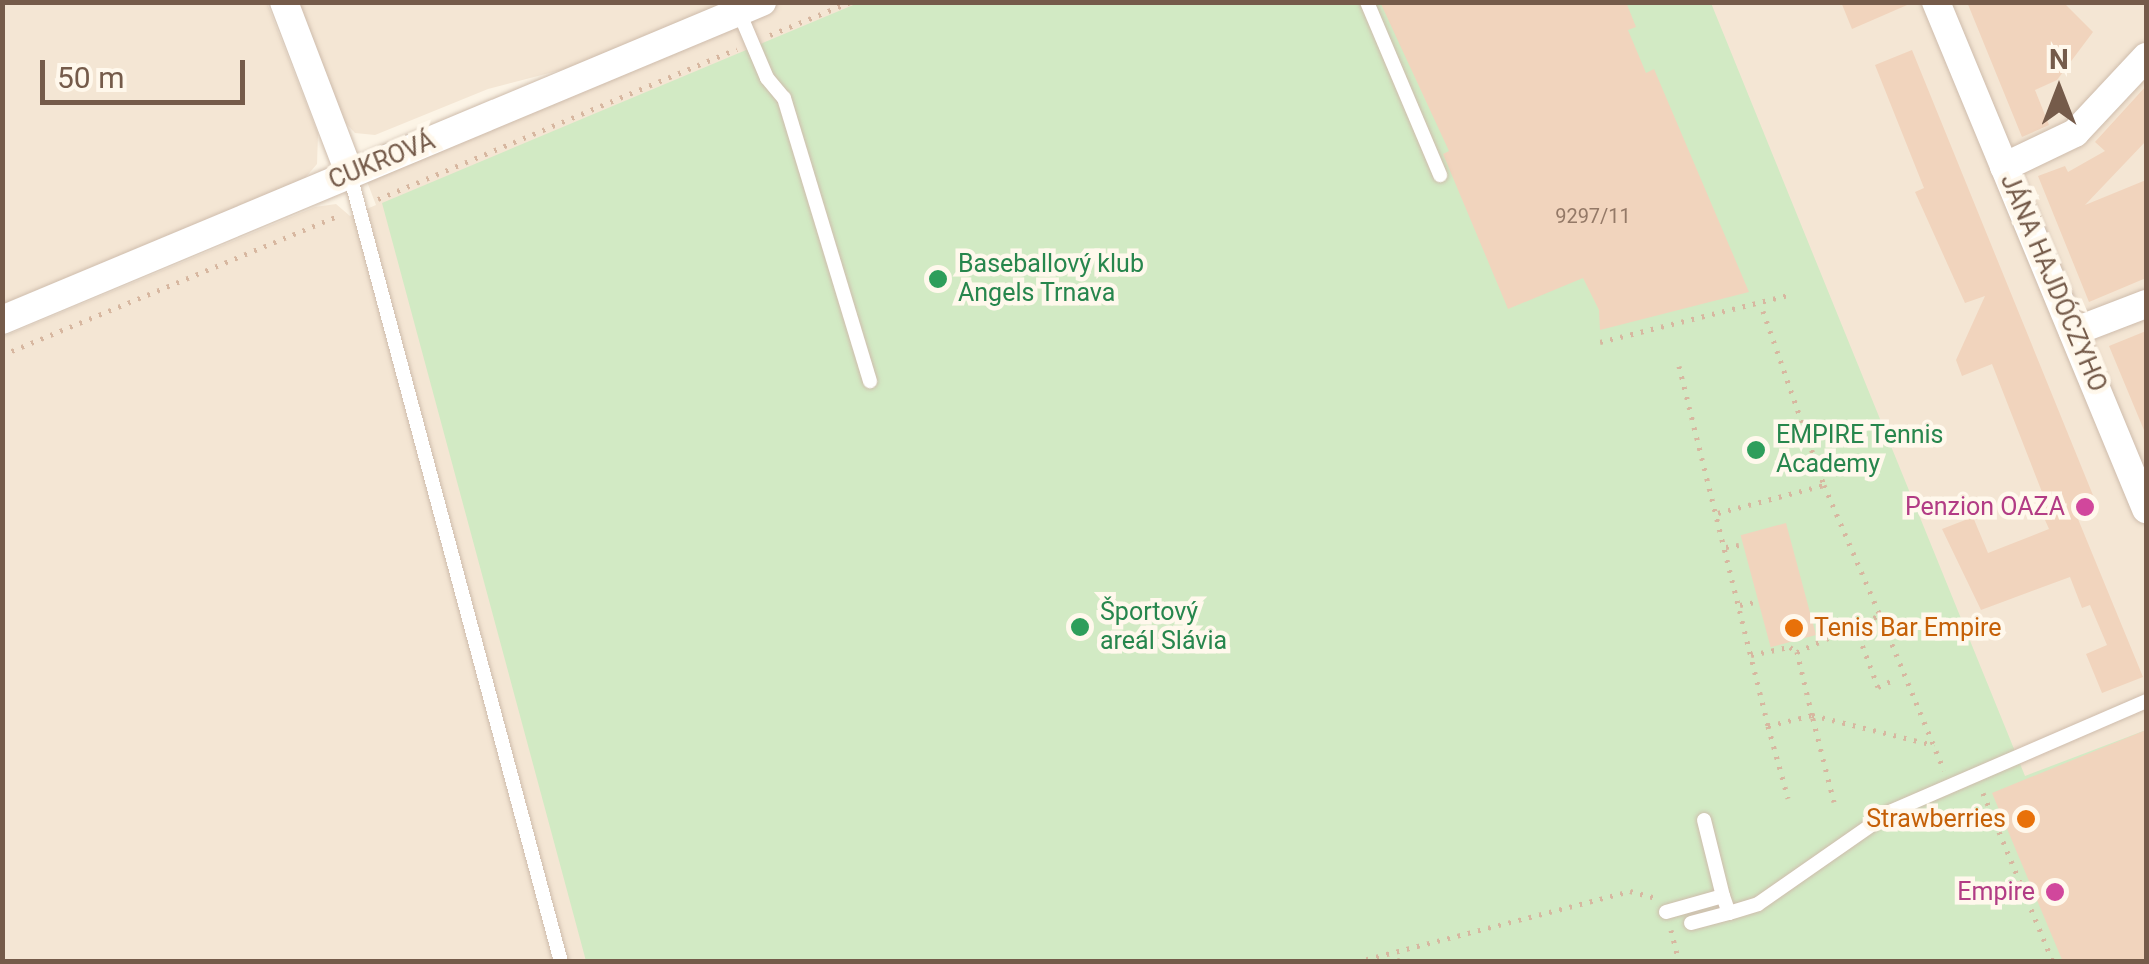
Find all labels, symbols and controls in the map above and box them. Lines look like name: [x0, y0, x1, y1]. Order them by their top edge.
scale bar: [45, 40, 250, 102]
north arrow: [2009, 40, 2109, 140]
text: N: [2049, 43, 2069, 76]
text: 50 m: [57, 60, 124, 95]
street label: CUKROVÁ: [325, 126, 439, 196]
street label: JÁNA HAJDÓCZYHO: [1994, 170, 2112, 396]
house number: 9297/11: [1555, 204, 1631, 228]
place label: Baseballový klub Angels Trnava: [958, 250, 1144, 309]
marker: Baseballový klub Angels Trnava: [927, 268, 949, 290]
place label: EMPIRE Tennis Academy: [1776, 421, 1944, 480]
marker: EMPIRE Tennis Academy: [1745, 439, 1767, 461]
place label: Penzion OAZA: [1905, 492, 2065, 522]
marker: Penzion OAZA: [2074, 496, 2096, 518]
place label: Športový areál Slávia: [1100, 598, 1227, 657]
place label: Tenis Bar Empire: [1814, 613, 2002, 643]
marker: Športový areál Slávia: [1069, 616, 1091, 638]
marker: Tenis Bar Empire: [1783, 617, 1805, 639]
place label: Strawberries: [1866, 804, 2006, 834]
marker: Strawberries: [2015, 808, 2037, 830]
place label: Empire: [1957, 877, 2035, 907]
marker: Empire: [2044, 881, 2066, 903]

